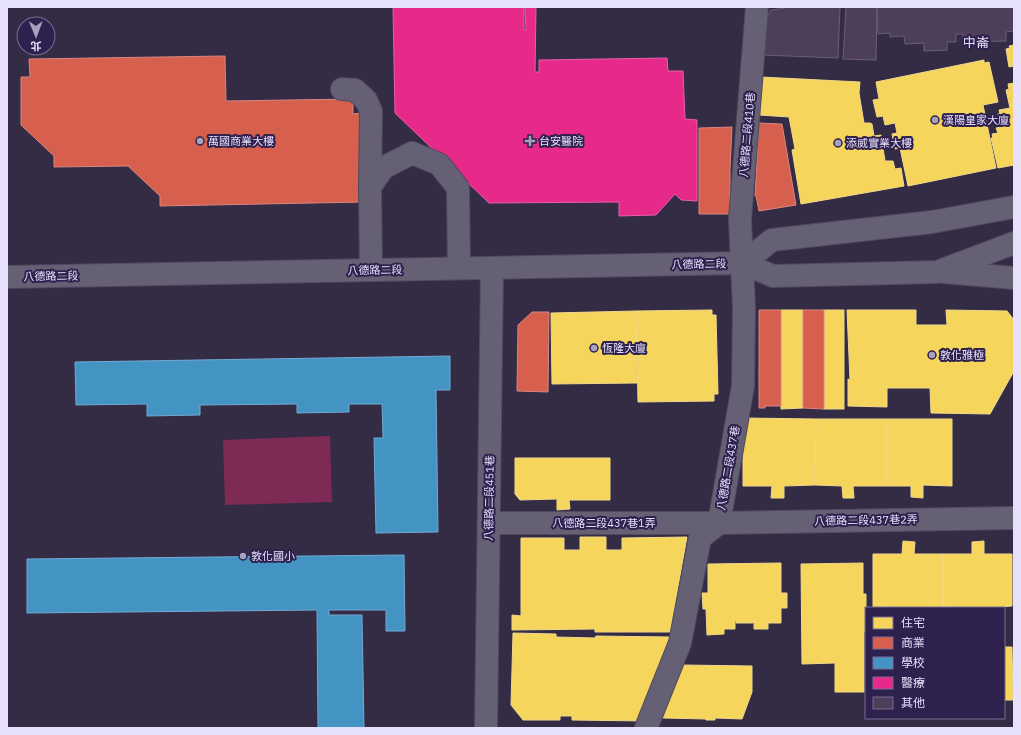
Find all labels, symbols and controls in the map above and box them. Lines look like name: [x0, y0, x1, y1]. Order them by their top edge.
north arrow: [16, 16, 56, 56]
district label: 中崙: [963, 34, 989, 51]
text: 北: [31, 39, 42, 53]
street label: 八德路二段410巷: [736, 92, 758, 178]
place label: 漢陽皇家大廈: [943, 113, 1009, 127]
marker: 漢陽皇家大廈: [930, 115, 940, 125]
place label: 萬國商業大樓: [208, 134, 274, 148]
place label: 台安醫院: [539, 134, 583, 148]
marker: 台安醫院: [524, 135, 536, 147]
marker: 萬國商業大樓: [195, 136, 205, 146]
place label: 添威實業大樓: [846, 136, 912, 150]
marker: 添威實業大樓: [833, 138, 843, 148]
street label: 八德路二段: [671, 257, 727, 271]
street label: 八德路二段: [347, 263, 403, 277]
street label: 八德路二段: [23, 269, 79, 283]
place label: 恆隆大廈: [602, 341, 646, 355]
marker: 恆隆大廈: [589, 343, 599, 353]
place label: 敦化雅極: [940, 348, 984, 362]
marker: 敦化雅極: [927, 350, 937, 360]
street label: 八德路二段437巷: [714, 425, 742, 511]
street label: 八德路二段451巷: [481, 455, 497, 541]
street label: 八德路二段437巷2弄: [814, 512, 918, 528]
street label: 八德路二段437巷1弄: [552, 516, 656, 530]
place label: 敦化國小: [251, 549, 295, 563]
marker: 敦化國小: [238, 551, 248, 561]
legend: [865, 607, 1005, 719]
text: 住宅: [901, 615, 925, 630]
text: 商業: [901, 635, 925, 650]
text: 學校: [901, 655, 925, 670]
text: 醫療: [901, 675, 925, 690]
text: 其他: [901, 695, 925, 710]

